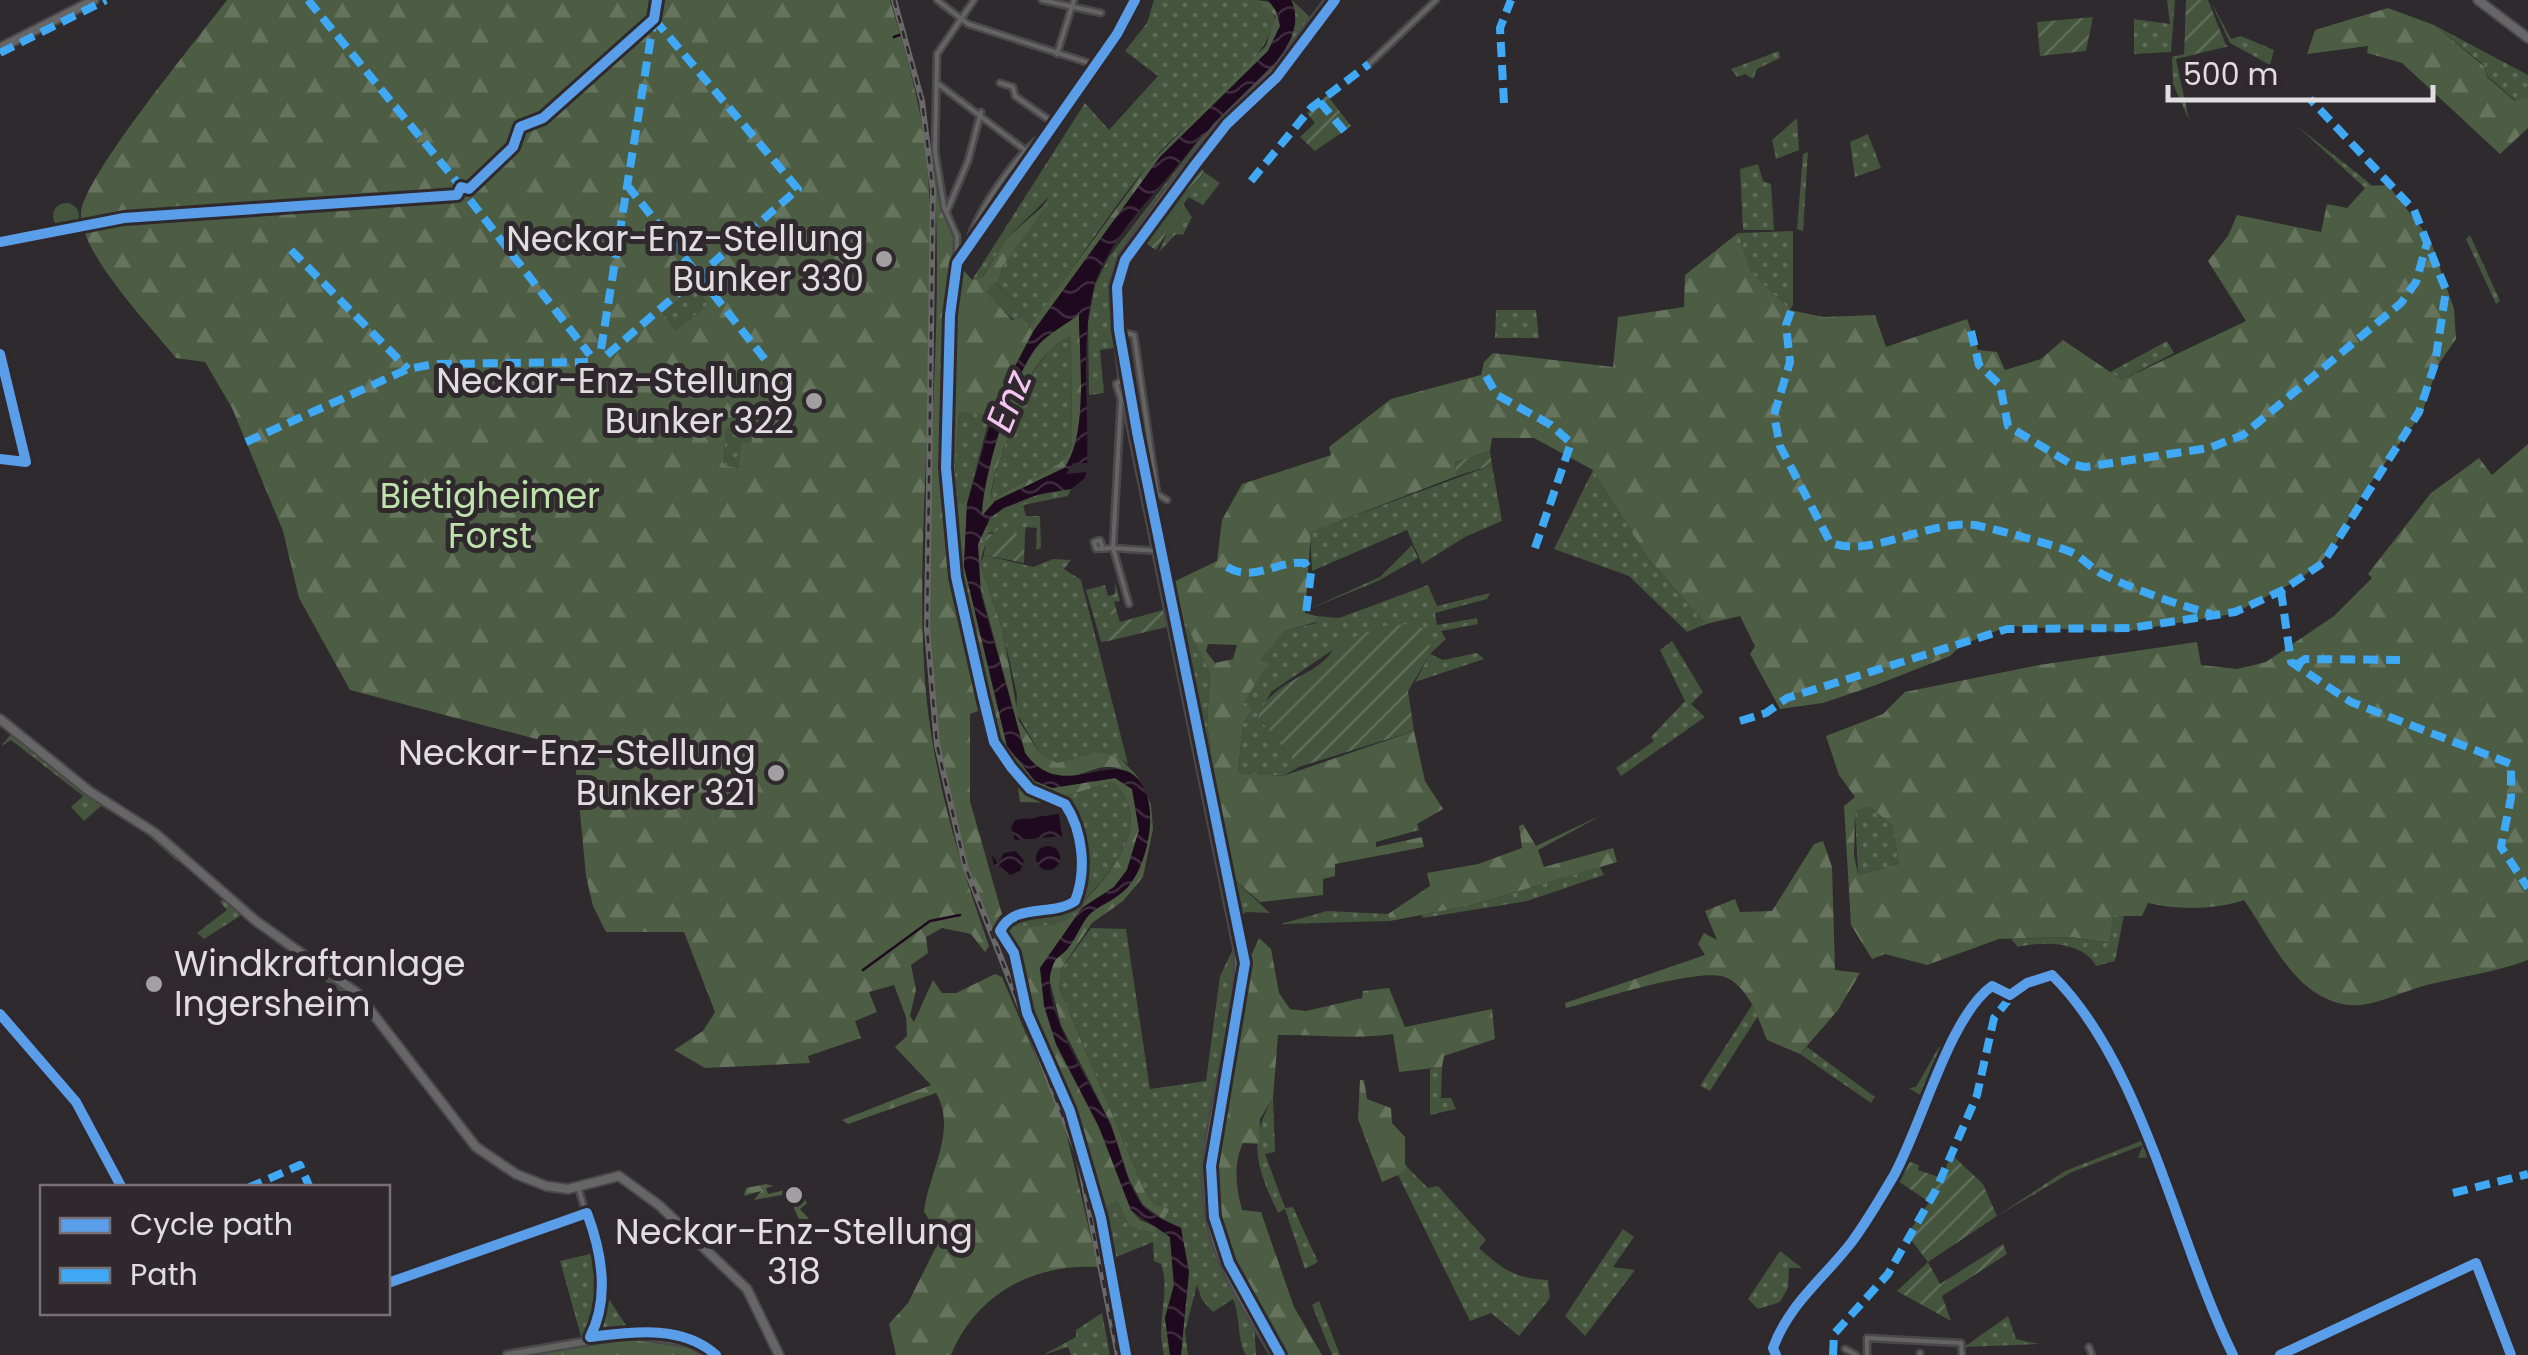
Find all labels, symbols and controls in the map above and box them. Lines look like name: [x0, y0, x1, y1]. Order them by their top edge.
scale bar: [2168, 40, 2433, 102]
text: 500 m: [2183, 53, 2278, 96]
place label: Neckar-Enz-Stellung Bunker 330: [506, 214, 864, 303]
marker: Neckar-Enz-Stellung Bunker 330: [873, 248, 895, 270]
place label: Neckar-Enz-Stellung Bunker 322: [436, 356, 794, 445]
water label: Enz: [973, 362, 1045, 439]
marker: Neckar-Enz-Stellung Bunker 322: [803, 390, 825, 412]
park label: Bietigheimer Forst: [380, 471, 600, 560]
place label: Neckar-Enz-Stellung Bunker 321: [398, 728, 756, 817]
marker: Neckar-Enz-Stellung Bunker 321: [765, 762, 787, 784]
place label: Windkraftanlage Ingersheim: [174, 939, 466, 1028]
marker: Windkraftanlage Ingersheim: [143, 973, 165, 995]
marker: Neckar-Enz-Stellung 318: [783, 1184, 805, 1206]
legend: [40, 1185, 390, 1315]
text: Cycle path: [130, 1203, 293, 1246]
place label: Neckar-Enz-Stellung 318: [615, 1207, 973, 1296]
text: Path: [130, 1253, 198, 1296]

